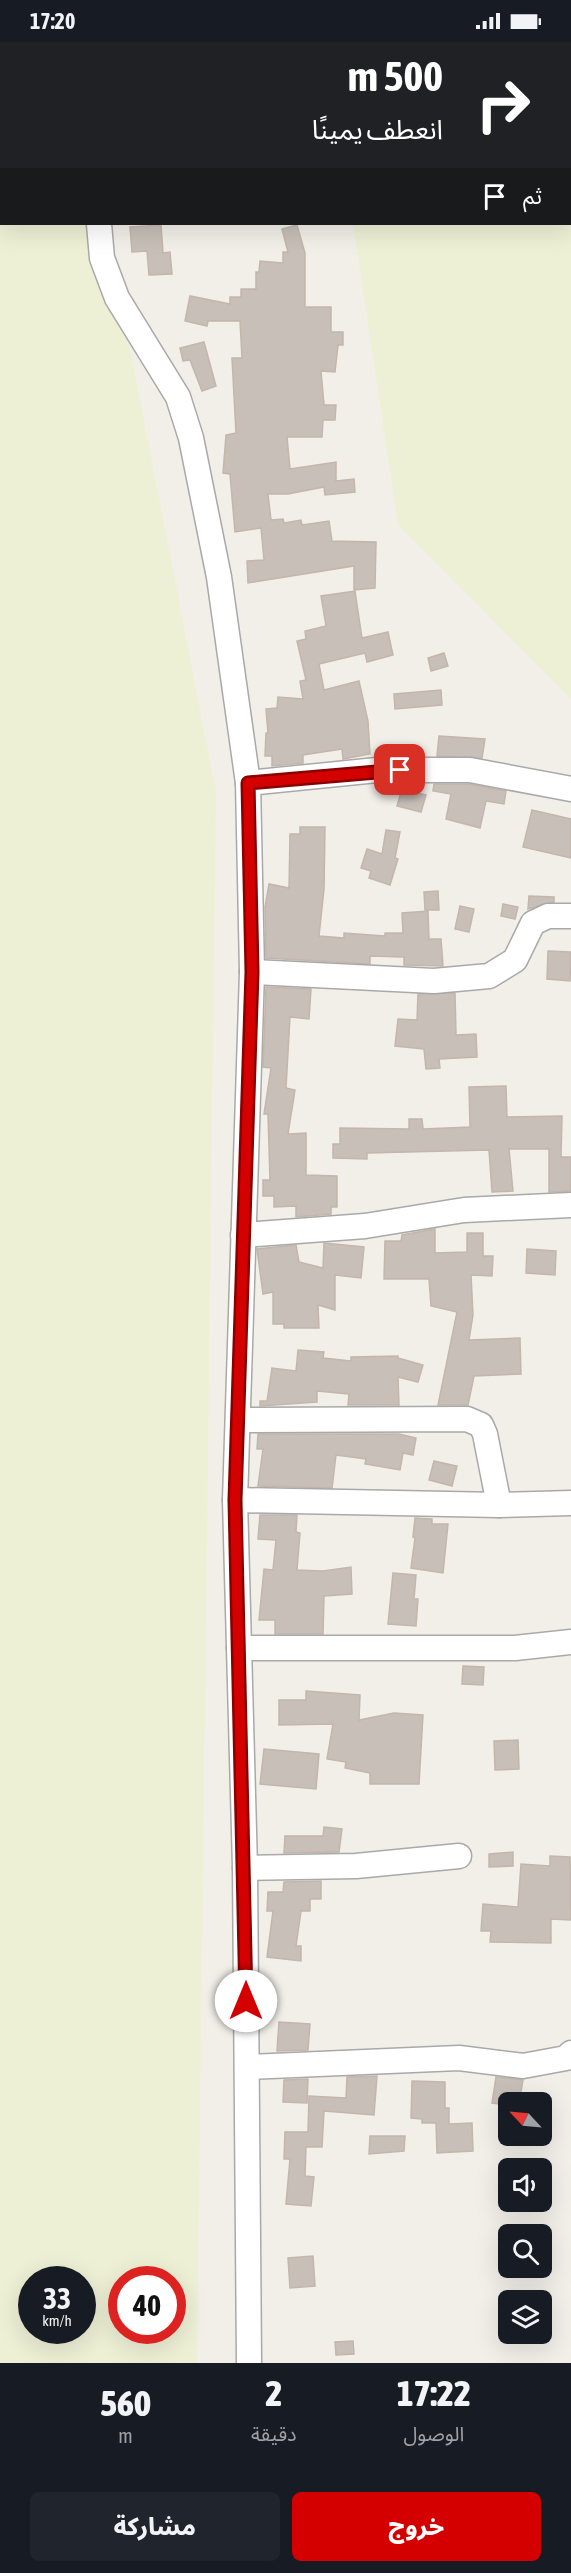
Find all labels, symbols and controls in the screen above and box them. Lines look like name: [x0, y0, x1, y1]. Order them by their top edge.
text: 17:20: [30, 8, 75, 34]
text: 500 m: [348, 52, 443, 100]
icon: right: [464, 66, 542, 144]
text: انعطف يمينًا: [312, 114, 443, 145]
icon: arrive: [478, 180, 511, 213]
text: ثم: [523, 183, 542, 209]
pin: [374, 744, 425, 795]
icon: arrive: [383, 753, 416, 786]
position arrow: [214, 1969, 278, 2033]
north arrow: [498, 2092, 552, 2146]
map controls: [498, 2092, 552, 2344]
button: sound: [498, 2158, 552, 2212]
button: search: [498, 2224, 552, 2278]
speed limit sign: 40: [108, 2266, 186, 2344]
text: 33: [43, 2281, 71, 2315]
button: layers: [498, 2290, 552, 2344]
text: km/h: [42, 2312, 72, 2329]
text: 2: [265, 2372, 282, 2414]
text: 17:22: [397, 2372, 471, 2414]
text: 560: [100, 2382, 151, 2424]
text: دقيقة: [251, 2422, 297, 2445]
text: الوصول: [403, 2422, 464, 2445]
text: m: [118, 2424, 133, 2447]
button: مشاركة: [30, 2492, 280, 2561]
button: خروج: [292, 2492, 541, 2561]

